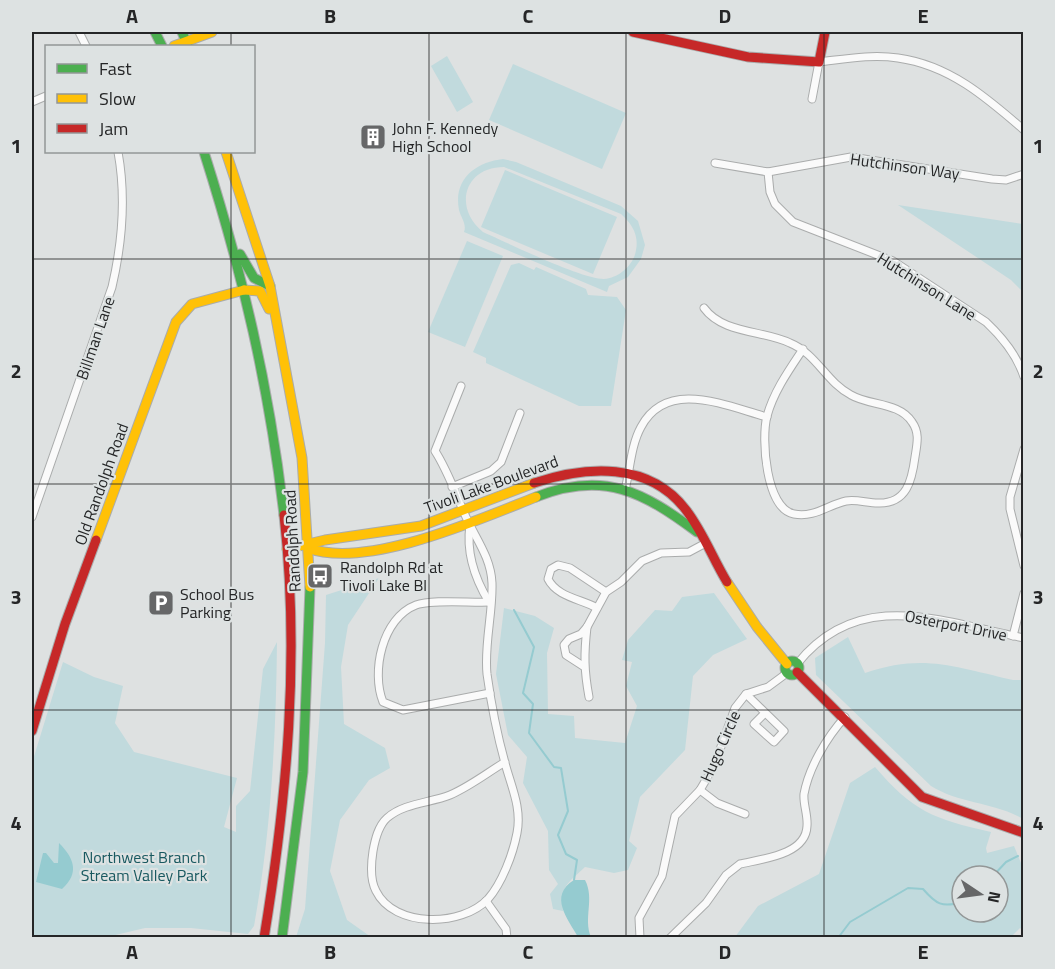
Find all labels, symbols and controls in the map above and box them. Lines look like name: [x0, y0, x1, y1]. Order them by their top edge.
text: A: [126, 0, 138, 31]
text: B: [324, 0, 336, 31]
text: C: [523, 0, 534, 31]
text: D: [719, 0, 731, 31]
text: E: [917, 0, 929, 31]
legend: [45, 45, 255, 153]
text: Fast: [99, 55, 132, 82]
text: Slow: [99, 85, 136, 112]
text: Jam: [99, 115, 128, 142]
place label: John F. Kennedy High School: [392, 116, 499, 158]
building icon: John F. Kennedy High School: [358, 122, 388, 152]
text: 1: [10, 130, 22, 161]
text: 1: [1032, 130, 1044, 161]
street label: Hutchinson Way: [849, 146, 961, 186]
street label: Hutchinson Lane: [873, 246, 981, 326]
street label: Billman Lane: [70, 293, 120, 383]
text: 2: [10, 355, 22, 386]
text: 2: [1032, 355, 1044, 386]
street label: Old Randolph Road: [68, 420, 134, 548]
street label: Tivoli Lake Boulevard: [421, 449, 561, 519]
street label: Randolph Road: [277, 489, 307, 593]
place label: Randolph Rd at Tivoli Lake Bl: [340, 555, 443, 597]
bus stop icon: Randolph Rd at Tivoli Lake Bl: [305, 561, 335, 591]
text: 3: [10, 581, 22, 612]
text: 3: [1032, 581, 1044, 612]
place label: School Bus Parking: [180, 582, 254, 624]
parking icon: School Bus Parking: [146, 588, 176, 618]
street label: Osterport Drive: [903, 603, 1009, 647]
street label: Hugo Circle: [694, 706, 746, 786]
text: 4: [10, 807, 22, 838]
text: 4: [1032, 807, 1044, 838]
park label: Northwest Branch Stream Valley Park: [81, 845, 208, 887]
north arrow: [950, 864, 1010, 924]
text: N: [982, 889, 1008, 905]
text: A: [126, 936, 138, 967]
text: B: [324, 936, 336, 967]
text: C: [523, 936, 534, 967]
text: D: [719, 936, 731, 967]
text: E: [917, 936, 929, 967]

